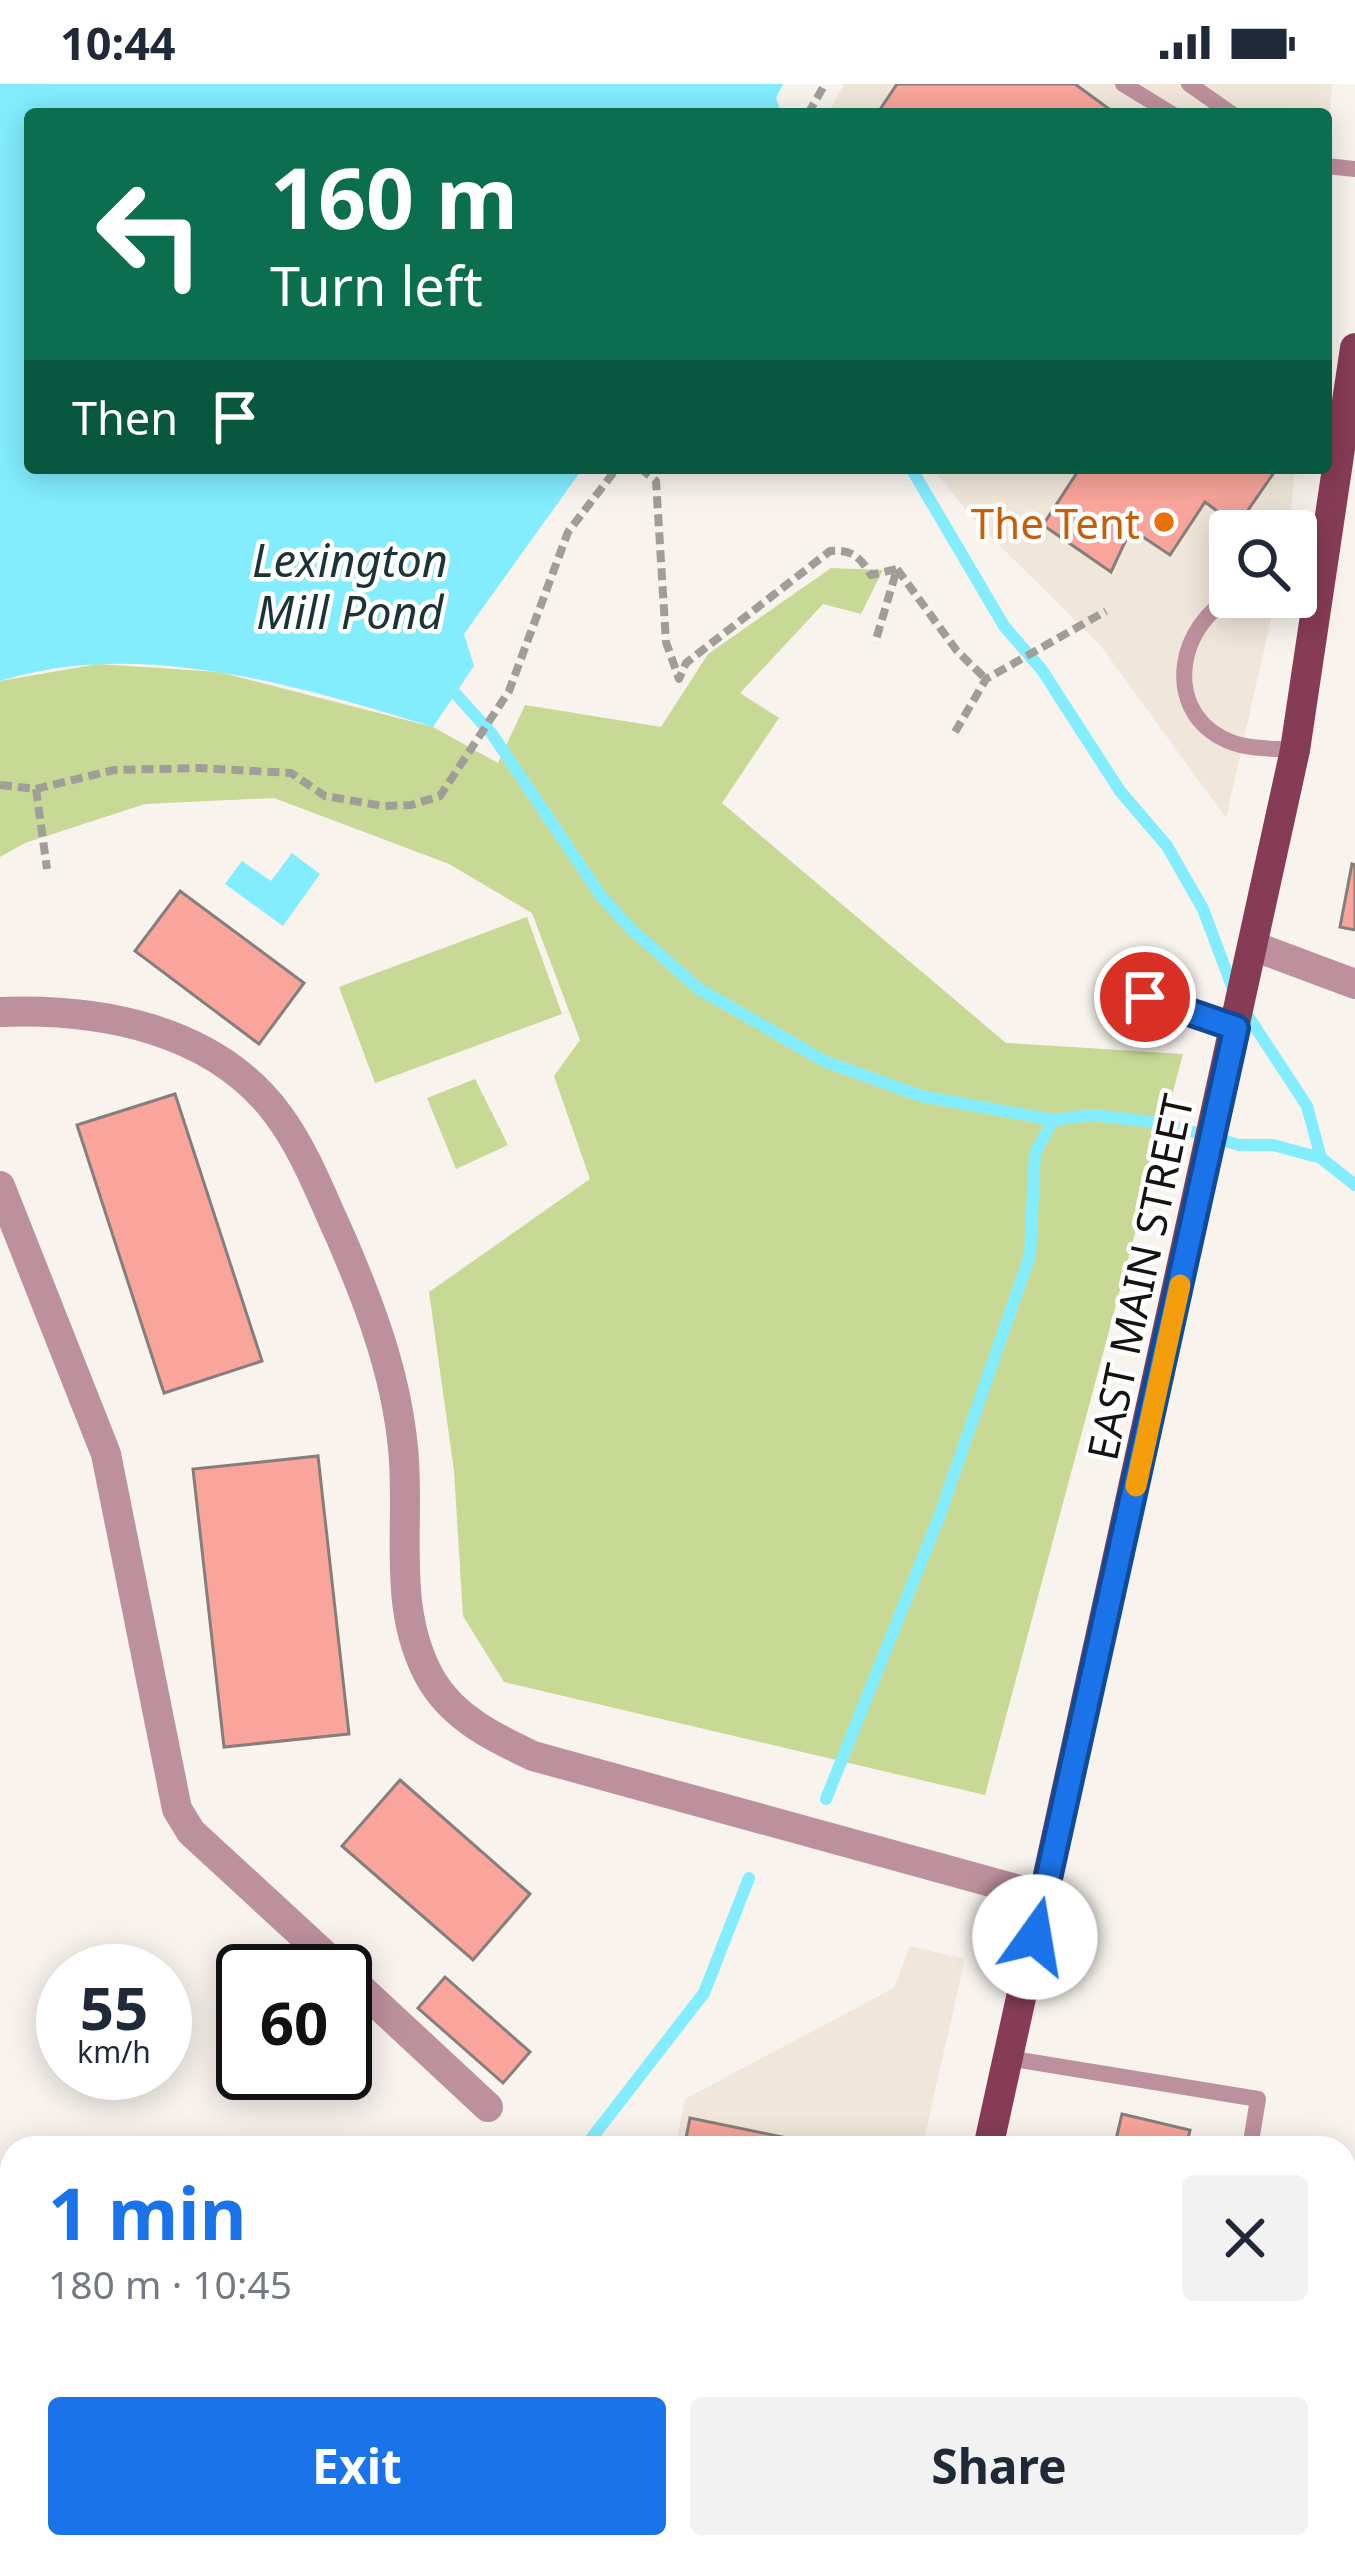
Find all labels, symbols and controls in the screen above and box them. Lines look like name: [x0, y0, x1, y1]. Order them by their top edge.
text: 10:44: [60, 12, 176, 73]
text: 160 m: [270, 139, 518, 254]
icon: left: [72, 156, 228, 312]
text: Turn left: [270, 248, 483, 322]
icon: arrive: [202, 384, 268, 450]
text: Then: [72, 387, 178, 448]
place label: The Tent: [971, 494, 1140, 551]
marker: The Tent: [1151, 509, 1177, 535]
map controls: [1209, 510, 1317, 618]
button: search: [1209, 510, 1317, 618]
water label: Lexington Mill Pond: [252, 529, 448, 642]
pin: [1094, 946, 1196, 1048]
icon: arrive: [1112, 964, 1178, 1030]
street label: EAST MAIN STREET: [1072, 1089, 1206, 1465]
position arrow: [972, 1874, 1098, 2000]
speed limit sign: 60: [216, 1944, 372, 2100]
text: 55: [80, 1966, 148, 2048]
text: km/h: [77, 2031, 151, 2072]
text: 1 min: [48, 2163, 246, 2261]
button: close: [1182, 2175, 1308, 2301]
text: 180 m · 10:45: [48, 2257, 292, 2310]
button: Exit: [48, 2397, 666, 2535]
button: Share: [690, 2397, 1308, 2535]

